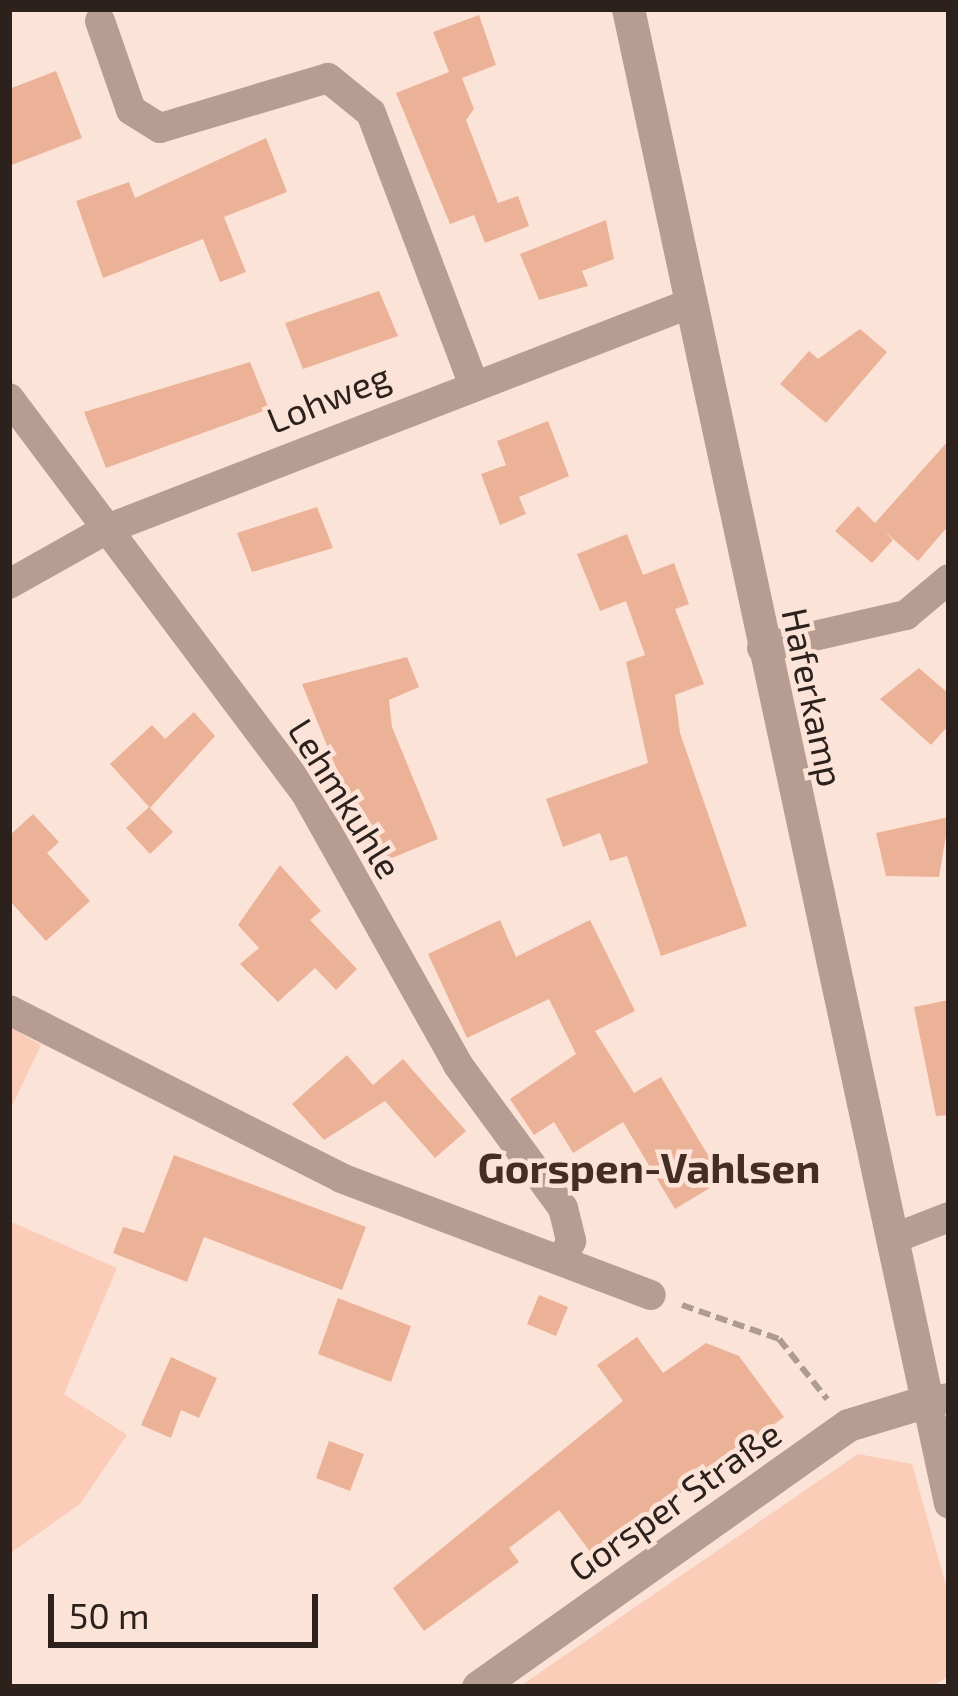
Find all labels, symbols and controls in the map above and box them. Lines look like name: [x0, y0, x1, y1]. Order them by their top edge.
street label: Lohweg: [260, 353, 396, 441]
street label: Haferkamp: [774, 604, 854, 790]
street label: Lehmkuhle: [280, 710, 412, 886]
district label: Gorspen-Vahlsen: [478, 1141, 820, 1191]
street label: Gorsper Straße: [559, 1411, 789, 1589]
scale bar: [54, 1570, 324, 1644]
text: 50 m: [69, 1593, 150, 1636]

